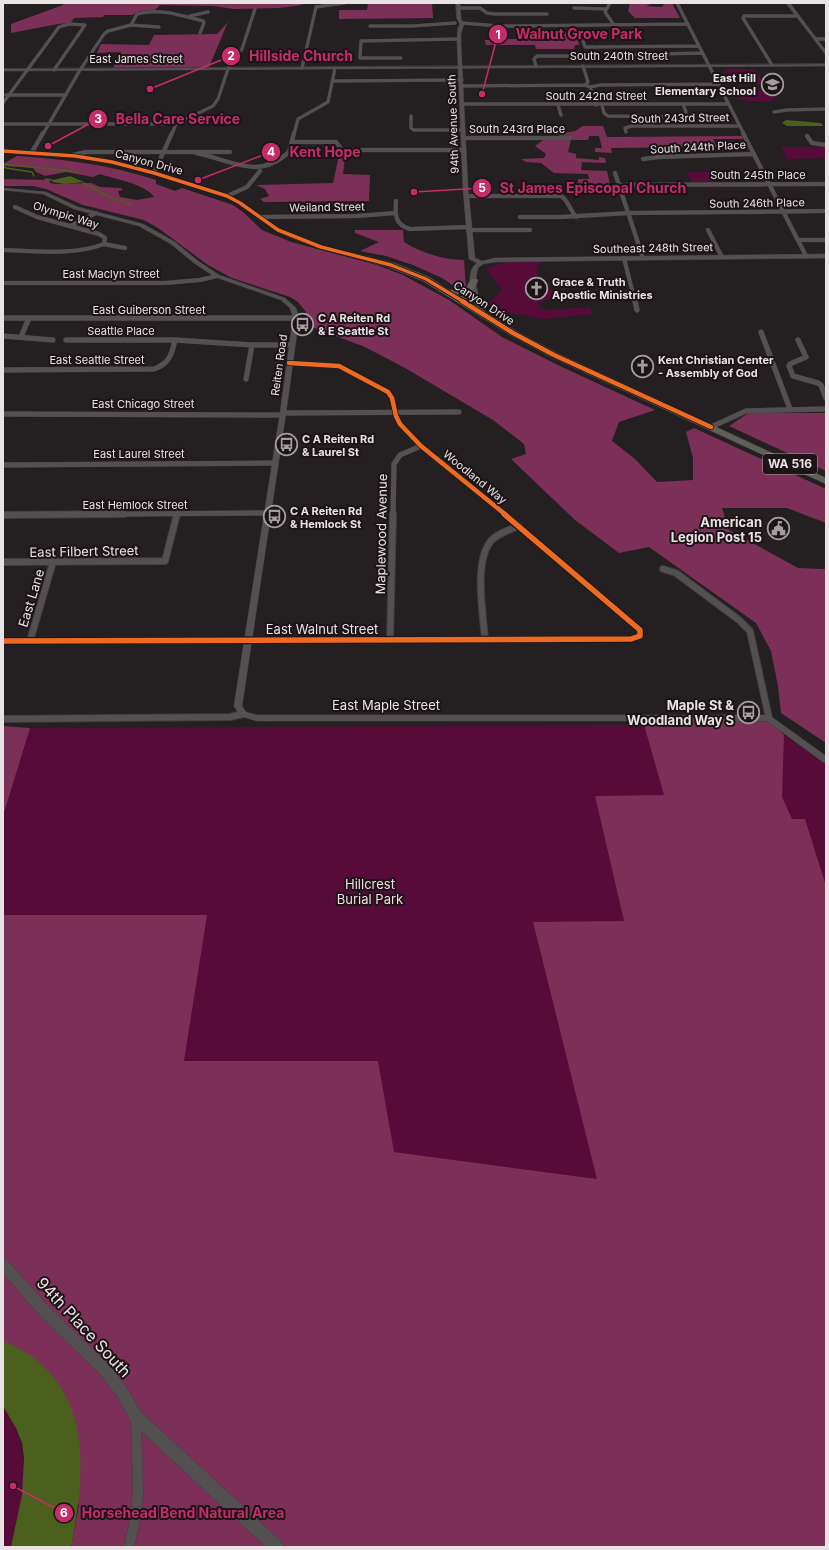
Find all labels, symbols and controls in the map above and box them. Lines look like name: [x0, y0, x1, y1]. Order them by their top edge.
callout: Walnut Grove Park: [488, 21, 650, 47]
text: Walnut Grove Park: [516, 25, 643, 42]
text: 1: [495, 27, 501, 42]
callout: Hillside Church: [221, 43, 361, 69]
text: Hillside Church: [249, 47, 353, 64]
text: 2: [227, 48, 235, 63]
street label: South 240th Street: [570, 49, 669, 63]
street label: East James Street: [89, 52, 183, 66]
place label: East Hill Elementary School: [655, 71, 756, 98]
school or university icon: East Hill Elementary School: [759, 71, 785, 97]
street label: 94th Avenue South: [444, 74, 462, 174]
street label: South 242nd Street: [545, 89, 647, 103]
callout: Bella Care Service: [88, 106, 248, 132]
text: Bella Care Service: [116, 110, 240, 127]
street label: South 243rd Street: [631, 110, 730, 126]
text: 3: [94, 111, 102, 126]
street label: South 243rd Place: [469, 122, 565, 136]
street label: South 244th Place: [650, 138, 746, 156]
callout: Kent Hope: [261, 139, 368, 165]
text: Kent Hope: [289, 143, 361, 160]
text: 4: [267, 144, 275, 159]
street label: Canyon Drive: [113, 146, 185, 178]
street label: South 245th Place: [710, 168, 806, 182]
callout: St James Episcopal Church: [472, 175, 694, 201]
text: St James Episcopal Church: [500, 179, 686, 196]
text: 5: [478, 180, 486, 195]
street label: South 246th Place: [709, 195, 805, 211]
street label: Olympic Way: [31, 198, 101, 232]
street label: Weiland Street: [289, 199, 365, 215]
street label: Southeast 248th Street: [593, 240, 714, 256]
street label: East Maclyn Street: [62, 267, 160, 281]
church icon: Grace & Truth Apostlic Ministries: [524, 275, 550, 301]
place label: Grace & Truth Apostlic Ministries: [552, 275, 653, 302]
street label: Canyon Drive: [451, 278, 517, 328]
street label: East Guiberson Street: [93, 303, 206, 317]
bus stop icon: C A Reiten Rd & E Seattle St: [290, 311, 316, 337]
place label: C A Reiten Rd & E Seattle St: [318, 311, 390, 338]
street label: Seattle Place: [87, 324, 155, 338]
street label: Reiten Road: [268, 333, 290, 397]
street label: East Seattle Street: [49, 353, 145, 367]
church icon: Kent Christian Center - Assembly of God: [629, 353, 655, 379]
place label: Kent Christian Center - Assembly of God: [658, 353, 774, 380]
street label: East Chicago Street: [92, 397, 195, 411]
bus stop icon: C A Reiten Rd & Laurel St: [273, 432, 299, 458]
place label: C A Reiten Rd & Laurel St: [302, 432, 374, 459]
street label: East Laurel Street: [93, 447, 185, 461]
street label: Woodland Way: [440, 447, 510, 507]
road number: WA 516: [763, 454, 817, 474]
street label: Maplewood Avenue: [372, 473, 390, 595]
street label: East Hemlock Street: [82, 498, 188, 512]
bus stop icon: C A Reiten Rd & Hemlock St: [262, 504, 288, 530]
place label: C A Reiten Rd & Hemlock St: [290, 504, 362, 531]
place label: American Legion Post 15: [671, 514, 762, 545]
public building icon: American Legion Post 15: [765, 516, 791, 542]
street label: East Filbert Street: [29, 542, 139, 560]
street label: East Lane: [15, 567, 47, 629]
street label: East Walnut Street: [266, 621, 378, 637]
street label: East Maple Street: [332, 697, 440, 713]
place label: Maple St & Woodland Way S: [627, 697, 734, 728]
bus stop icon: Maple St & Woodland Way S: [736, 699, 762, 725]
park label: Hillcrest Burial Park: [337, 876, 403, 907]
street label: 94th Place South: [33, 1273, 135, 1381]
callout: Horsehead Bend Natural Area: [54, 1500, 292, 1526]
text: Horsehead Bend Natural Area: [82, 1504, 284, 1521]
text: 6: [60, 1505, 68, 1520]

